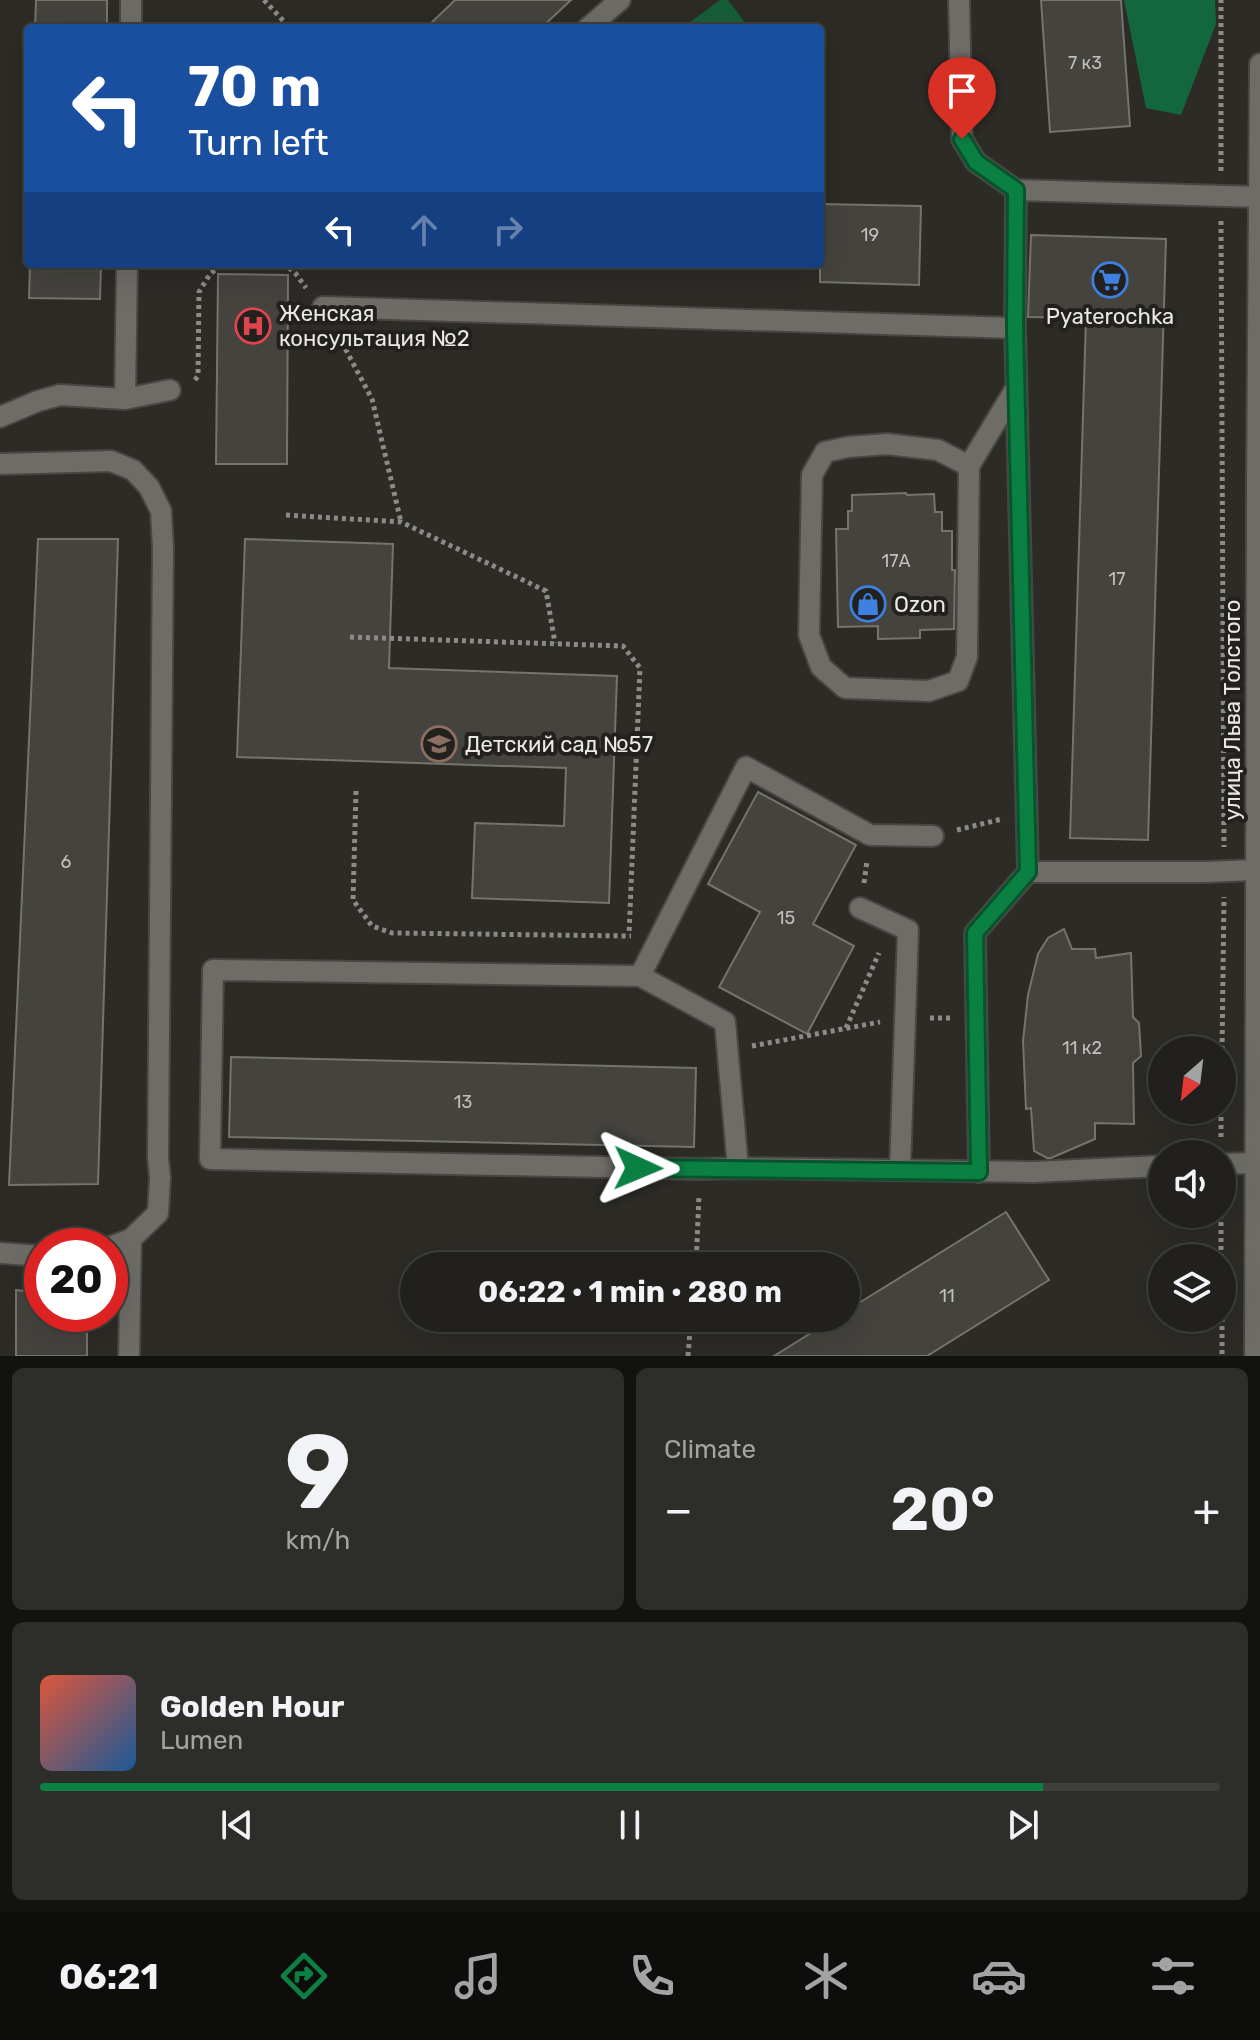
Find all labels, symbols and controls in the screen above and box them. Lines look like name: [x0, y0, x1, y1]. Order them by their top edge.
house number: 7 к3: [1068, 52, 1102, 74]
text: 70 m: [188, 54, 321, 120]
icon: left: [56, 56, 160, 160]
pin: [928, 57, 996, 139]
icon: arrive: [940, 69, 984, 113]
text: Turn left: [188, 121, 329, 164]
icon: left: [318, 208, 362, 252]
icon: ahead: [402, 208, 446, 252]
icon: right: [486, 208, 530, 252]
house number: 19: [861, 224, 879, 246]
supermarket icon: Pyaterochka: [1091, 261, 1129, 299]
place label: Женская консультация №2: [279, 300, 470, 352]
place label: Pyaterochka: [1046, 303, 1174, 330]
hospital icon: Женская консультация №2: [234, 307, 272, 345]
house number: 17А: [882, 550, 911, 572]
house number: 17: [1109, 568, 1125, 590]
shop icon: Ozon: [849, 585, 887, 623]
place label: Ozon: [894, 591, 946, 618]
street label: улица Льва Толстого: [1219, 600, 1246, 820]
school or university icon: Детский сад №57: [420, 725, 458, 763]
place label: Детский сад №57: [465, 731, 653, 758]
house number: 6: [61, 851, 72, 873]
house number: 15: [777, 907, 795, 929]
north arrow: [1148, 1036, 1236, 1124]
map controls: [1148, 1036, 1236, 1332]
house number: 11 к2: [1062, 1037, 1102, 1059]
house number: 13: [454, 1091, 472, 1113]
position arrow: [596, 1126, 680, 1210]
button: sound: [1148, 1140, 1236, 1228]
speed limit sign: 20: [24, 1228, 128, 1332]
button: layers: [1148, 1244, 1236, 1332]
text: 06:22 · 1 min · 280 m: [478, 1274, 782, 1310]
house number: 11: [939, 1285, 955, 1307]
text: 9: [285, 1411, 351, 1534]
text: Climate: [664, 1434, 756, 1465]
text: 20°: [890, 1474, 995, 1545]
text: −: [664, 1484, 693, 1536]
text: +: [1193, 1484, 1220, 1536]
text: km/h: [286, 1525, 350, 1556]
text: Golden Hour: [160, 1689, 344, 1725]
text: Lumen: [160, 1725, 243, 1756]
icon: previous: [215, 1803, 259, 1847]
icon: pause: [608, 1803, 652, 1847]
icon: next: [1001, 1803, 1045, 1847]
icon: directions: [276, 1948, 332, 2004]
icon: music: [450, 1948, 506, 2004]
icon: phone: [624, 1948, 680, 2004]
icon: climate: [798, 1948, 854, 2004]
icon: car: [971, 1948, 1027, 2004]
icon: filters: [1145, 1948, 1201, 2004]
text: 06:21: [59, 1955, 159, 1998]

